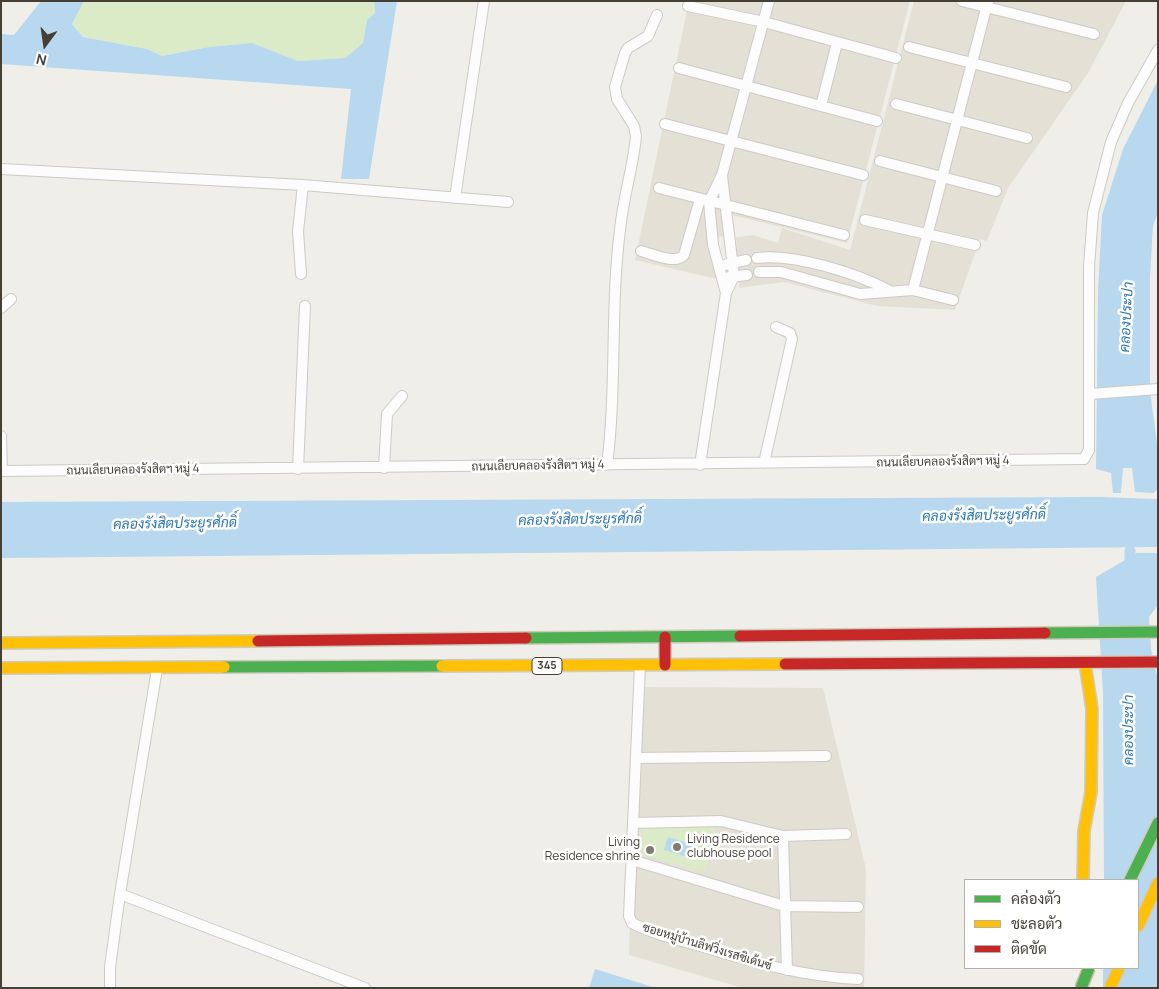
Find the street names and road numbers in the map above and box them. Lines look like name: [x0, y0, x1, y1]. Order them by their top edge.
street label: ถนนเลียบคลองรังสิตฯ หมู่ 4: [876, 454, 1010, 470]
street label: ถนนเลียบคลองรังสิตฯ หมู่ 4: [471, 458, 605, 474]
street label: ถนนเลียบคลองรังสิตฯ หมู่ 4: [66, 462, 200, 478]
road number: 345: [532, 658, 562, 674]
street label: ซอยหมู่บ้านลิฟวิ่งเรสซิเด้นซ์: [641, 920, 773, 974]

